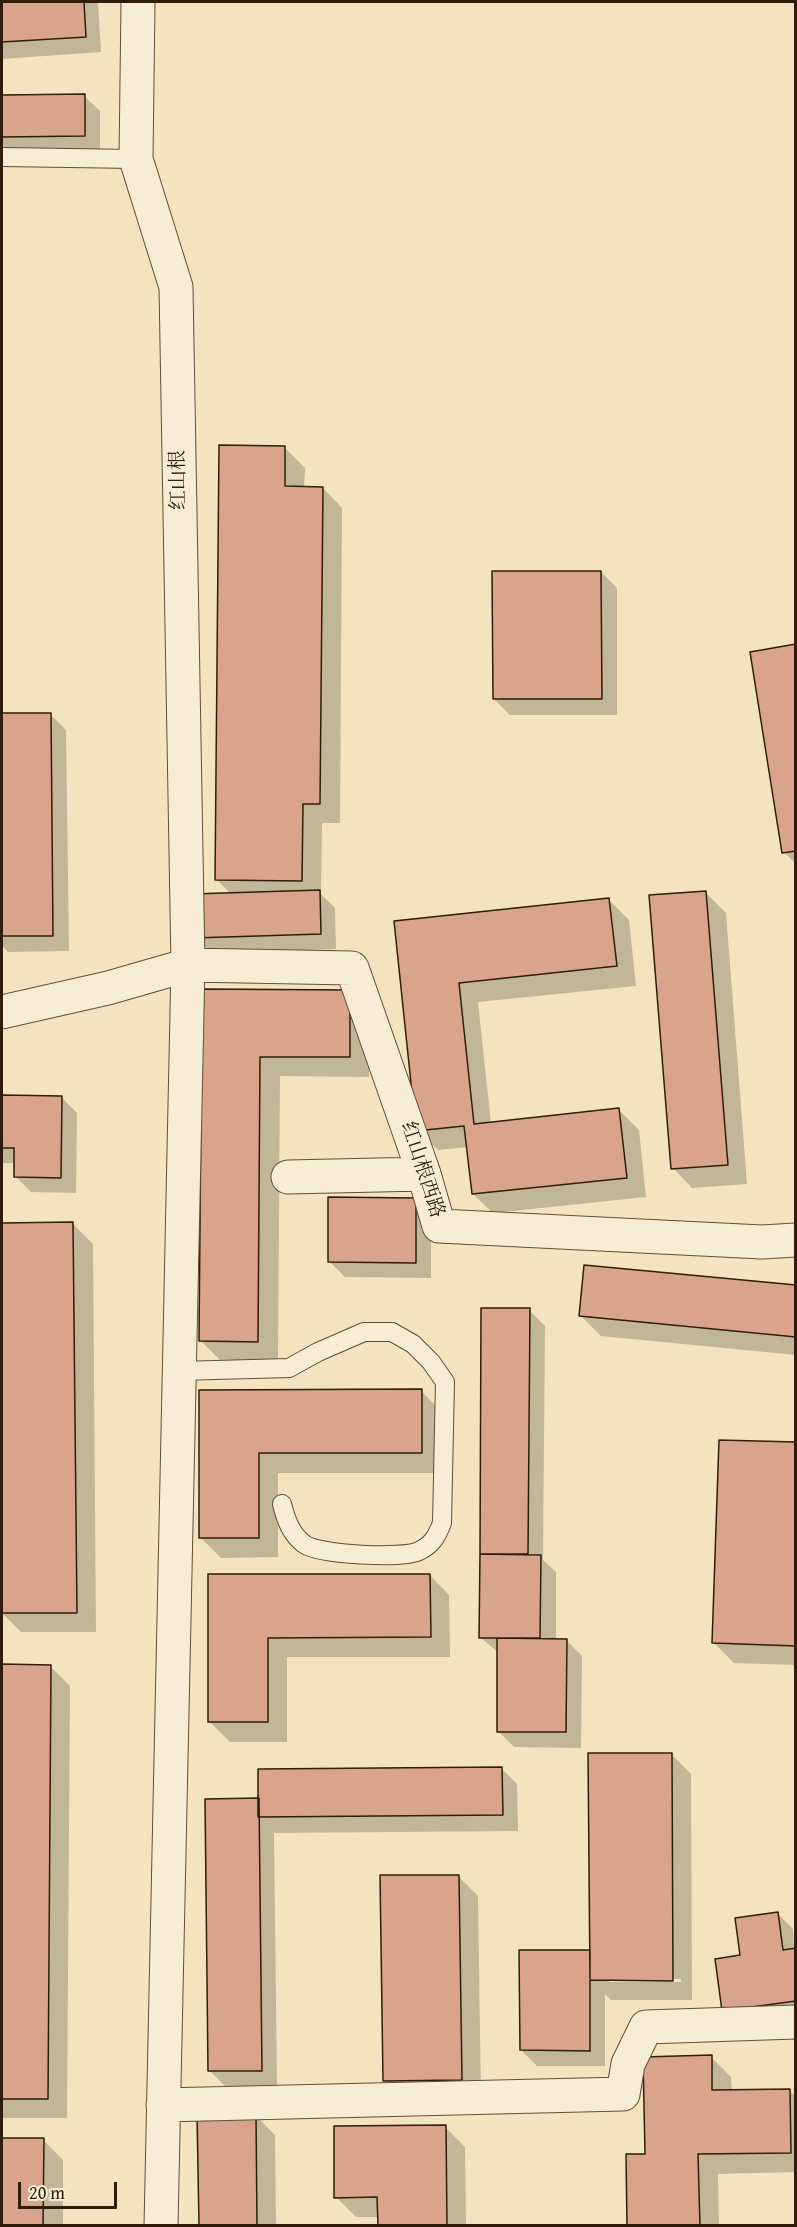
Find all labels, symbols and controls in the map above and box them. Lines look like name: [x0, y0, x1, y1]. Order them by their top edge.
street label: 红山根: [166, 450, 192, 510]
street label: 红山根西路: [395, 1119, 449, 1221]
scale bar: [21, 2170, 120, 2208]
text: 20 m: [29, 2179, 65, 2206]

